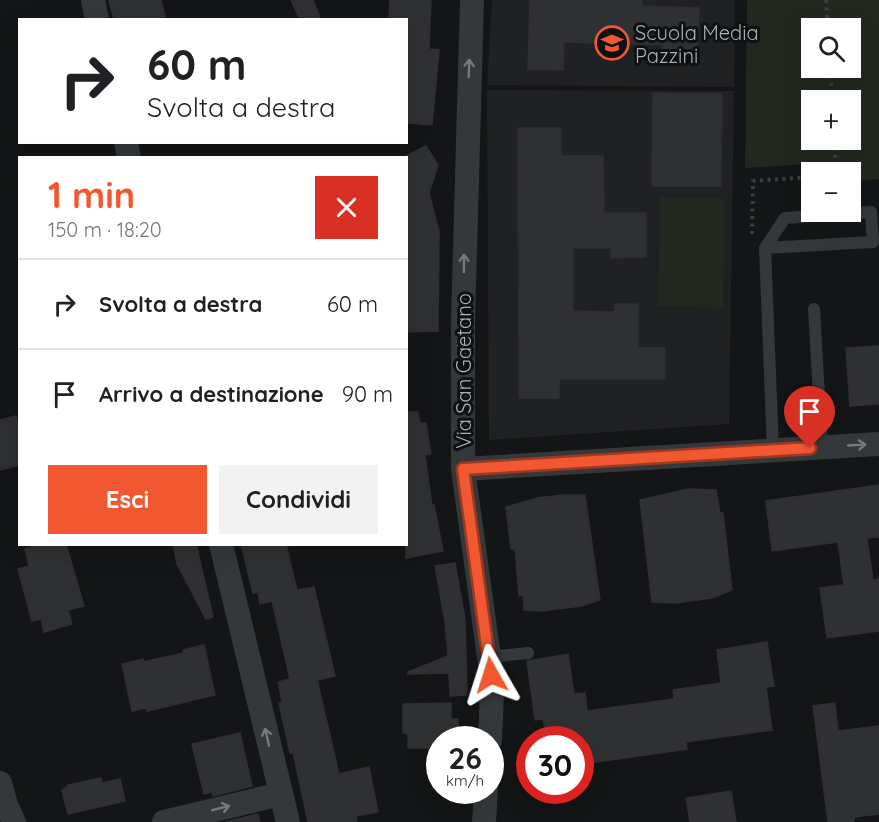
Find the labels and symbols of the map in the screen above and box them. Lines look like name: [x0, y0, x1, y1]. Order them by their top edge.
place label: Scuola Media Pazzini: [635, 20, 759, 68]
school or university icon: Scuola Media Pazzini: [594, 25, 630, 61]
one-way arrow: [463, 59, 474, 79]
one-way arrow: [458, 254, 470, 274]
street label: Via San Gaetano: [451, 293, 476, 449]
pin: [784, 386, 835, 448]
one-way arrow: [846, 440, 866, 451]
position arrow: [459, 643, 523, 707]
speed limit sign: 30: [516, 726, 594, 804]
one-way arrow: [261, 727, 273, 746]
one-way arrow: [211, 802, 230, 814]

